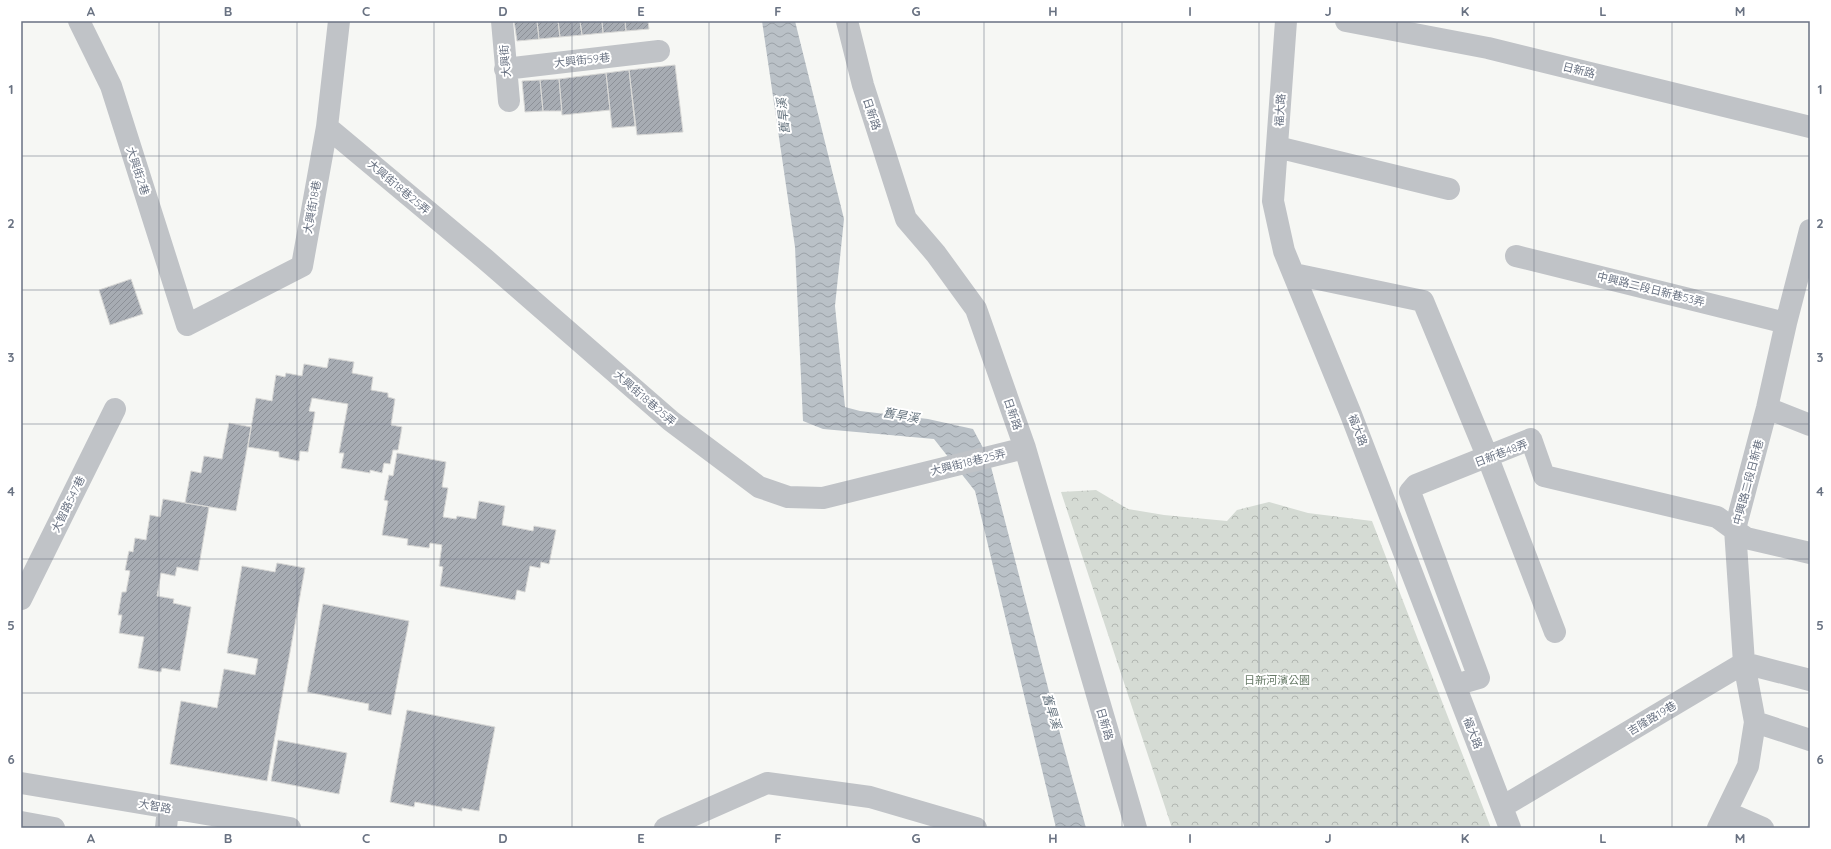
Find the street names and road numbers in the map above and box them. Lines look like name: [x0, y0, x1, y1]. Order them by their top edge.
street label: 大興街: [497, 44, 513, 78]
street label: 大興街59巷: [553, 50, 611, 70]
street label: 日新路: [1561, 59, 1597, 81]
street label: 福大路: [1272, 93, 1288, 127]
street label: 日新路: [860, 96, 884, 132]
street label: 大興街2巷: [124, 145, 152, 197]
street label: 大興街18巷25弄: [365, 157, 433, 217]
street label: 大興街18巷: [300, 179, 324, 235]
street label: 中興路二段日新巷53弄: [1596, 269, 1706, 309]
street label: 大興街18巷25弄: [611, 367, 679, 429]
street label: 日新路: [1001, 396, 1025, 432]
street label: 福大路: [1346, 412, 1370, 448]
street label: 日新巷48弄: [1472, 436, 1530, 470]
street label: 中興路二段日新巷: [1730, 438, 1766, 526]
street label: 大興街18巷25弄: [929, 446, 1007, 478]
street label: 大智路547巷: [48, 473, 88, 535]
street label: 吉隆路19巷: [1625, 698, 1679, 738]
street label: 日新路: [1094, 706, 1116, 742]
street label: 福大路: [1461, 715, 1485, 751]
street label: 大智路: [138, 796, 172, 816]

